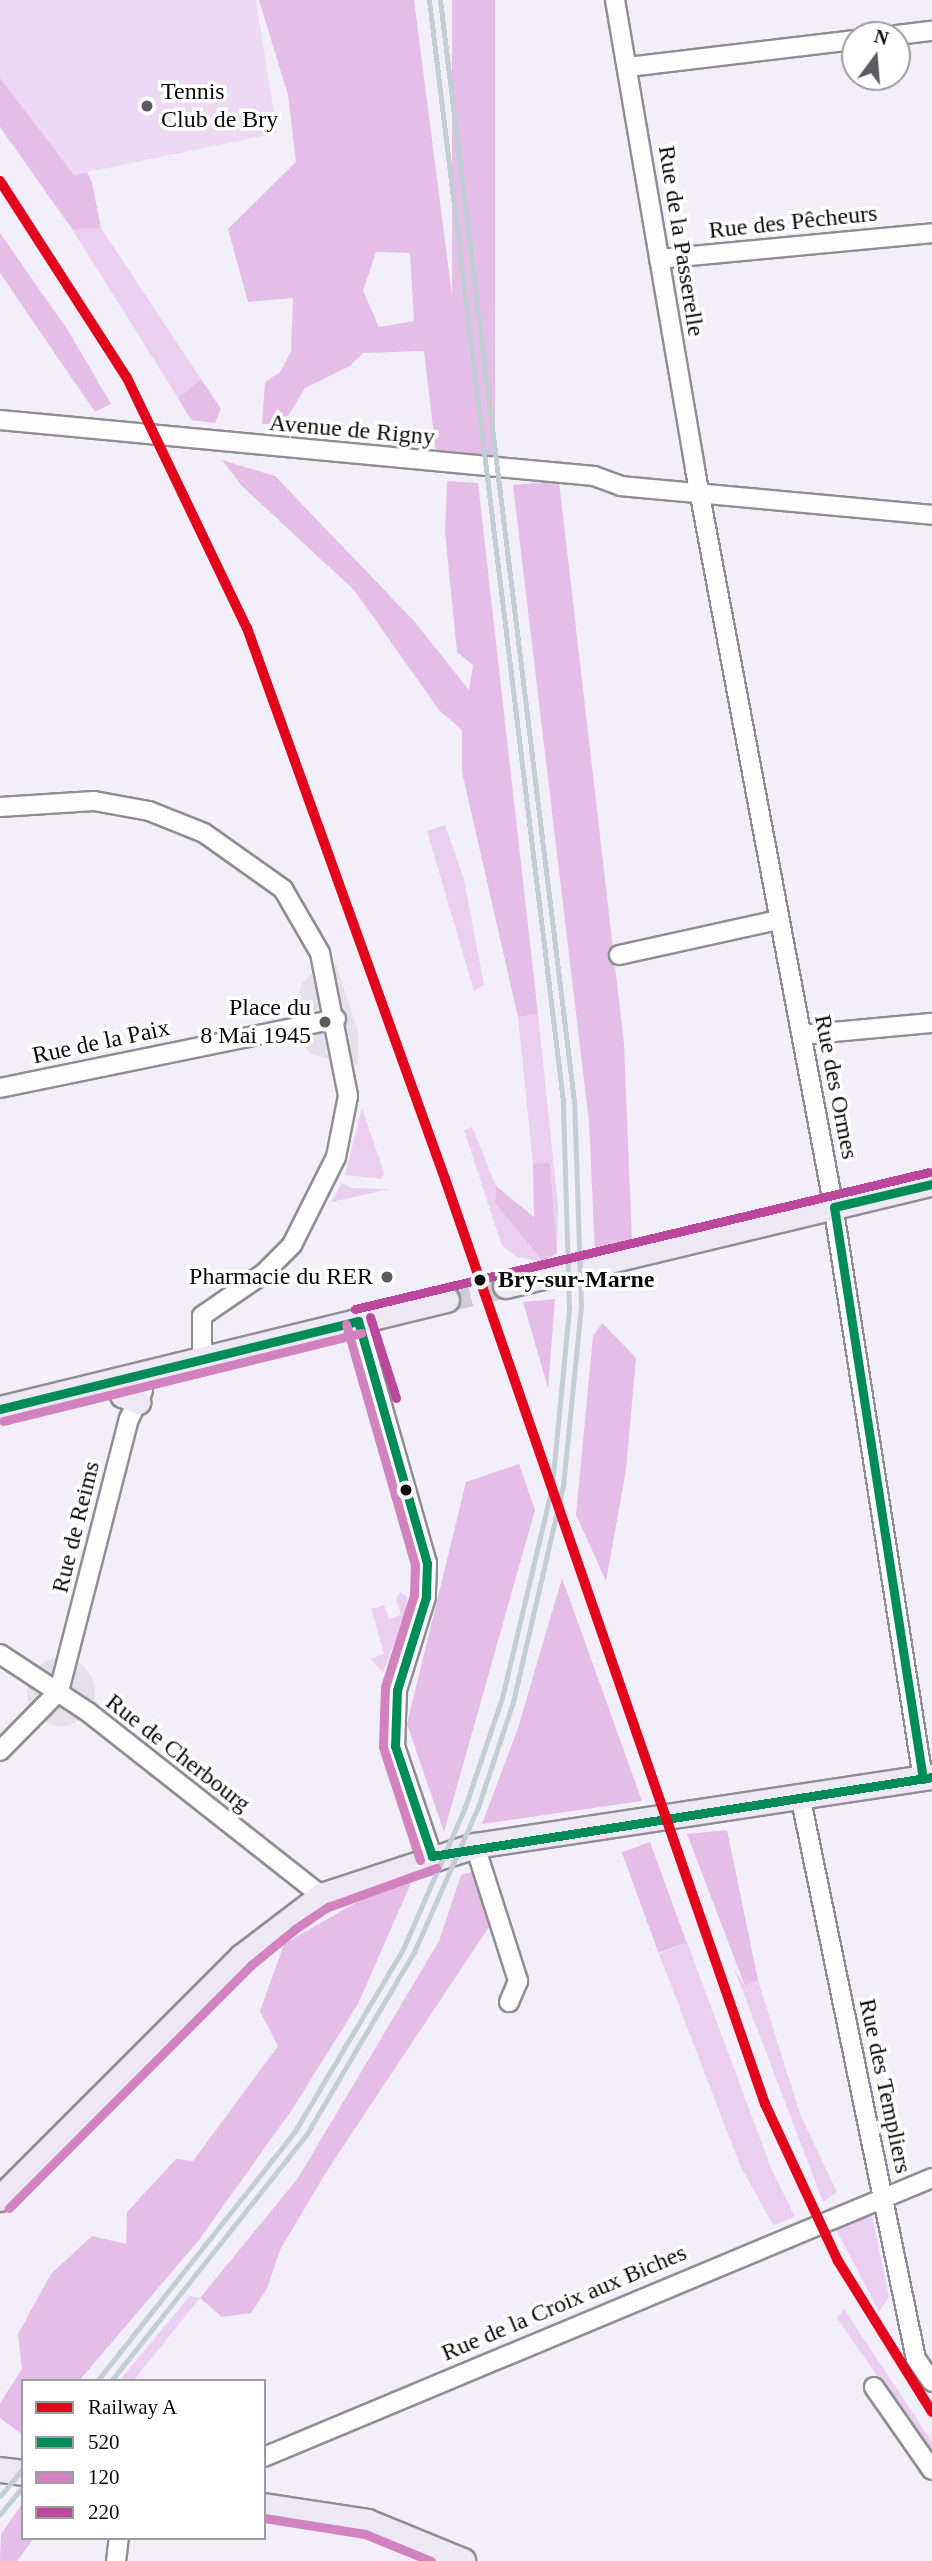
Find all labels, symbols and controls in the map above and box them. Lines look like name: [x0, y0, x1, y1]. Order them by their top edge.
north arrow: [841, 21, 911, 91]
text: N: [872, 25, 891, 49]
place label: Tennis Club de Bry: [161, 78, 278, 134]
marker: Tennis Club de Bry: [139, 98, 155, 114]
street label: Rue de la Passerelle: [652, 144, 710, 338]
street label: Rue des Pêcheurs: [707, 199, 879, 245]
street label: Avenue de Rigny: [268, 408, 436, 452]
place label: Place du 8 Mai 1945: [200, 994, 311, 1050]
street label: Rue des Ormes: [808, 1012, 864, 1162]
street label: Rue de la Paix: [30, 1013, 172, 1071]
marker: Place du 8 Mai 1945: [317, 1014, 333, 1030]
place label: Pharmacie du RER: [189, 1263, 373, 1291]
place label: Bry-sur-Marne: [498, 1266, 654, 1294]
marker: Pharmacie du RER: [379, 1269, 395, 1285]
marker: Bry-sur-Marne: [469, 1269, 491, 1291]
street label: Rue de Reims: [46, 1458, 106, 1596]
unlabelled marker: [399, 1483, 413, 1497]
street label: Rue de Cherbourg: [100, 1688, 256, 1818]
street label: Rue des Templiers: [852, 1996, 918, 2176]
street label: Rue de la Croix aux Biches: [437, 2238, 691, 2368]
legend: [21, 2379, 266, 2540]
text: Railway A: [88, 2395, 177, 2419]
text: 520: [88, 2430, 120, 2454]
text: 120: [88, 2465, 120, 2489]
text: 220: [88, 2500, 120, 2524]

